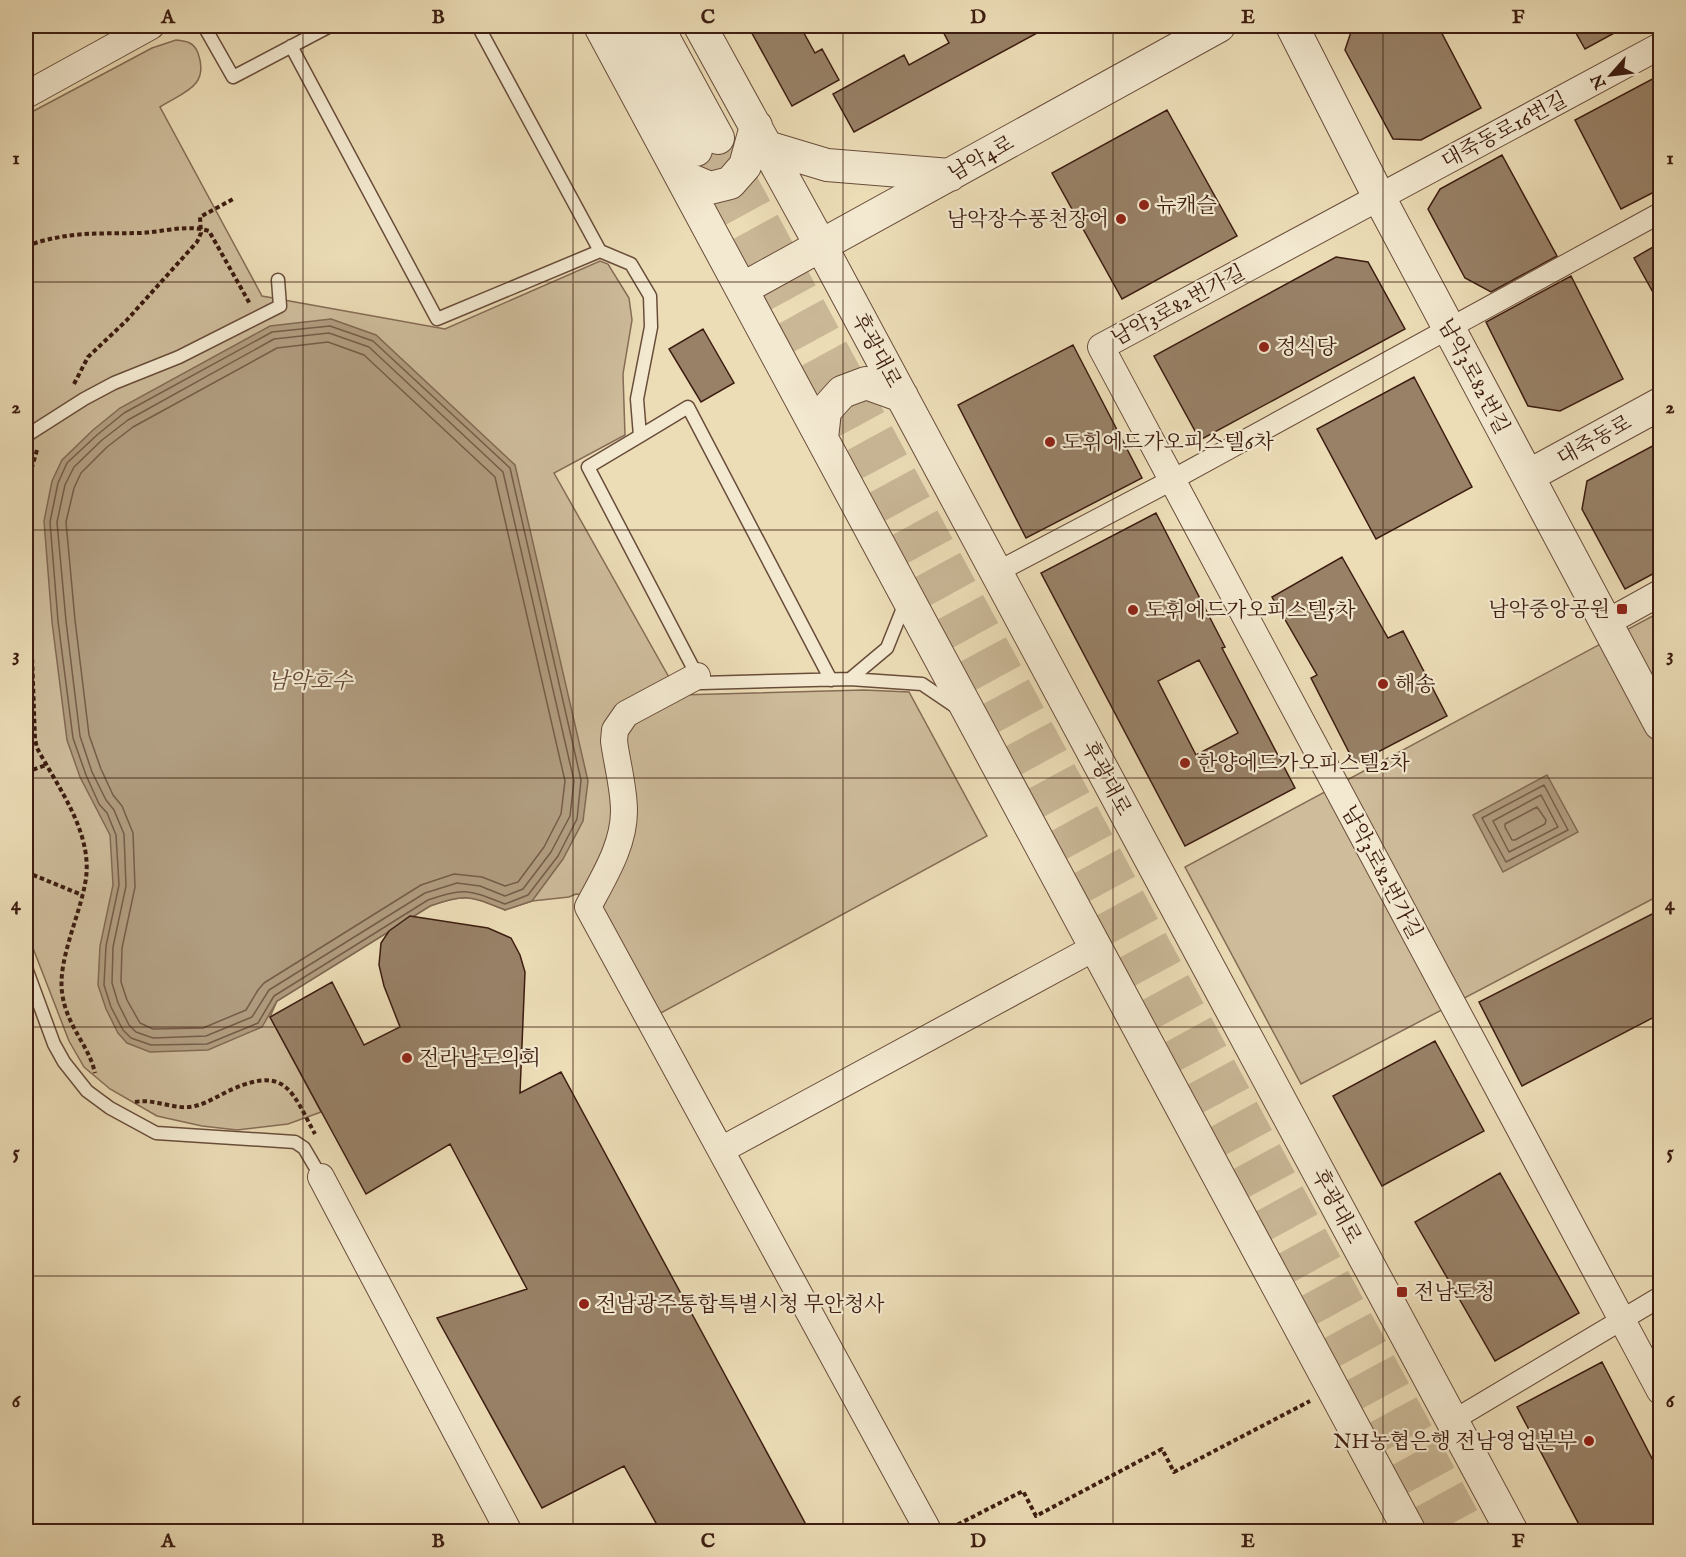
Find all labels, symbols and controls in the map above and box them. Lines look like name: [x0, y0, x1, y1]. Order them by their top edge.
text: A: [160, 5, 176, 30]
text: B: [431, 5, 445, 30]
text: C: [701, 5, 715, 30]
text: D: [970, 5, 986, 30]
text: E: [1241, 5, 1255, 30]
text: F: [1512, 5, 1525, 30]
north arrow: [1581, 45, 1641, 105]
text: N: [1587, 70, 1612, 93]
street label: 대죽동로16번길: [1437, 87, 1572, 176]
street label: 남악4로: [944, 130, 1019, 188]
text: 1: [12, 146, 20, 171]
text: 1: [1666, 146, 1674, 171]
place label: 뉴캐슬: [1156, 193, 1217, 220]
marker: 뉴캐슬: [1137, 198, 1151, 212]
place label: 남악장수풍천장어: [947, 207, 1109, 234]
marker: 남악장수풍천장어: [1114, 212, 1128, 226]
street label: 남악3로82번가길: [1107, 260, 1250, 353]
street label: 후광대로: [845, 309, 907, 393]
street label: 남악3로82번길: [1431, 314, 1514, 439]
place label: 정식당: [1276, 335, 1338, 362]
marker: 정식당: [1257, 340, 1271, 354]
text: 2: [11, 395, 21, 420]
text: 2: [1665, 395, 1675, 420]
street label: 대죽동로: [1553, 410, 1637, 473]
place label: 도휘에드가오피스텔6차: [1062, 430, 1274, 457]
marker: 도휘에드가오피스텔6차: [1043, 435, 1057, 449]
place label: 남악중앙공원: [1488, 597, 1610, 624]
place label: 도휘에드가오피스텔5차: [1145, 598, 1356, 625]
marker: 남악중앙공원: [1615, 602, 1629, 616]
marker: 도휘에드가오피스텔5차: [1126, 603, 1140, 617]
text: 3: [12, 643, 20, 668]
text: 3: [1666, 643, 1674, 668]
water label: 남악호수: [267, 668, 354, 696]
place label: 해송: [1395, 672, 1436, 699]
marker: 해송: [1376, 677, 1390, 691]
street label: 후광대로: [1075, 737, 1137, 821]
place label: 한양에드가오피스텔2차: [1197, 751, 1410, 778]
marker: 한양에드가오피스텔2차: [1178, 756, 1192, 770]
street label: 남악3로82번가길: [1334, 801, 1427, 944]
text: 4: [11, 892, 22, 917]
text: 4: [1665, 892, 1676, 917]
place label: 전라남도의회: [419, 1046, 541, 1073]
marker: 전라남도의회: [400, 1051, 414, 1065]
text: 5: [12, 1140, 20, 1165]
text: 5: [1666, 1140, 1674, 1165]
street label: 후광대로: [1305, 1165, 1367, 1249]
place label: 전남도청: [1414, 1280, 1495, 1307]
marker: 전남도청: [1395, 1285, 1409, 1299]
place label: 전남광주통합특별시청 무안청사: [596, 1292, 885, 1319]
marker: 전남광주통합특별시청 무안청사: [577, 1297, 591, 1311]
text: 6: [12, 1389, 22, 1414]
text: 6: [1666, 1389, 1676, 1414]
place label: NH농협은행 전남영업본부: [1333, 1429, 1577, 1456]
marker: NH농협은행 전남영업본부: [1582, 1434, 1596, 1448]
text: A: [160, 1529, 176, 1554]
text: B: [431, 1529, 445, 1554]
text: C: [701, 1529, 715, 1554]
text: D: [970, 1529, 986, 1554]
text: E: [1241, 1529, 1255, 1554]
text: F: [1512, 1529, 1525, 1554]

